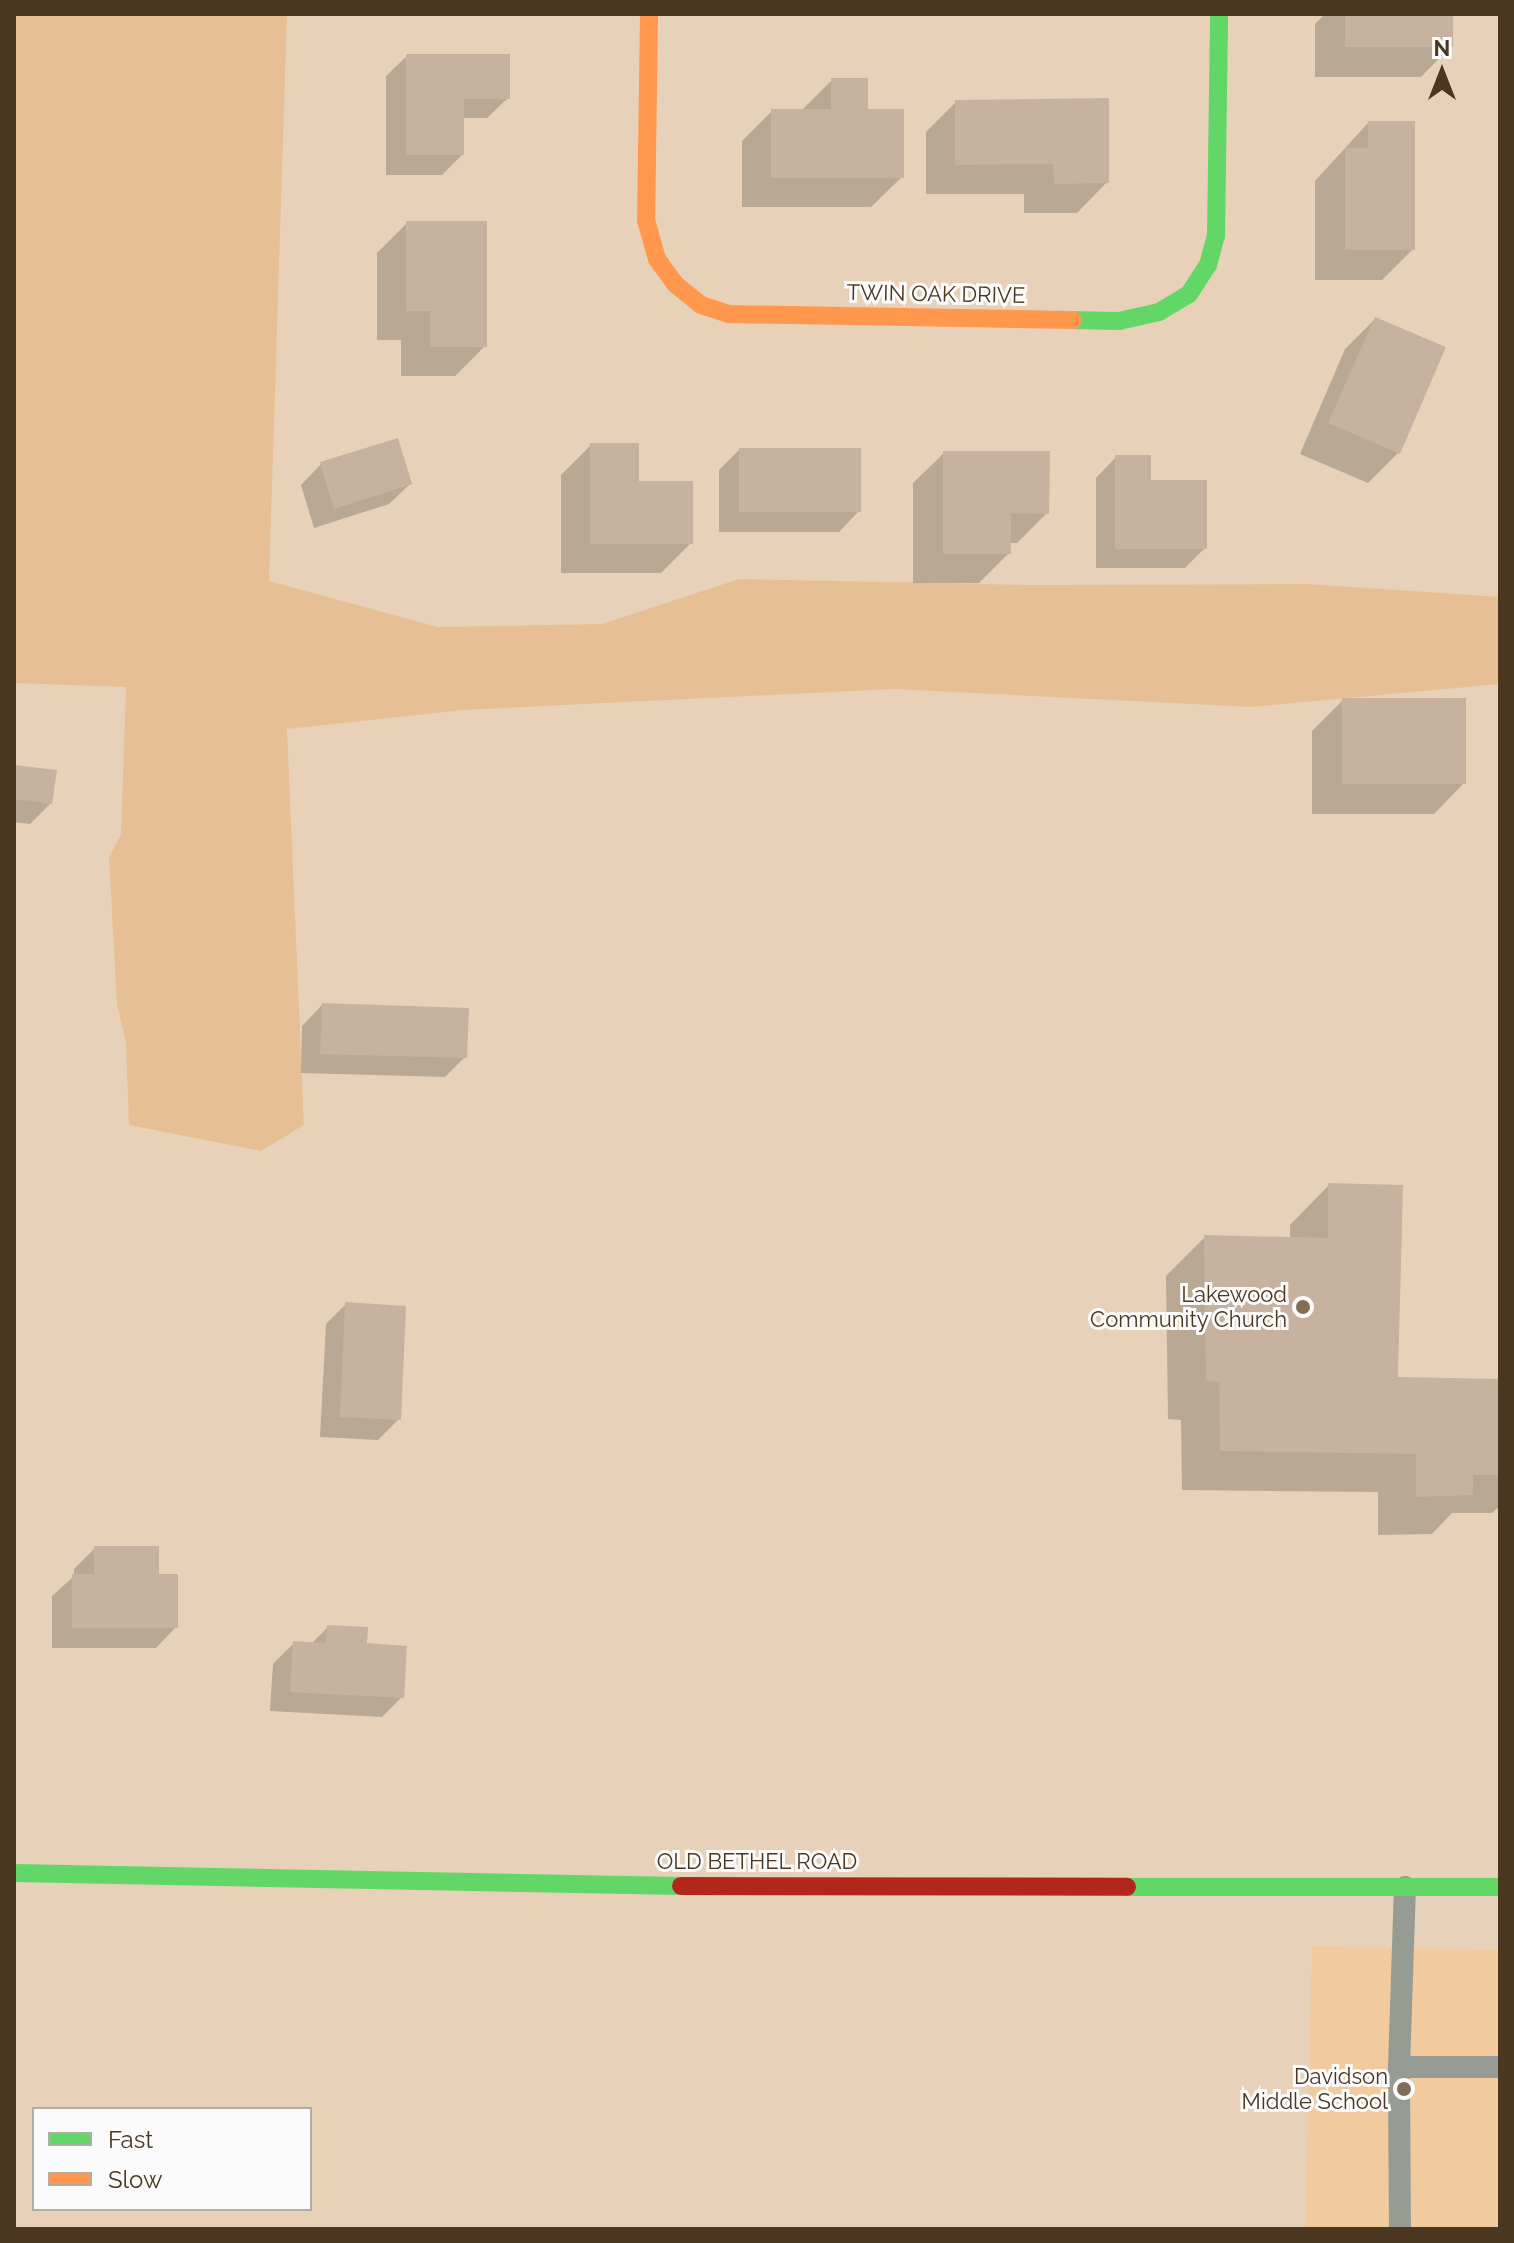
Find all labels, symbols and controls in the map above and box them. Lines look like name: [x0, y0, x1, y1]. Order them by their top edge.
north arrow: [1402, 32, 1482, 112]
text: N: [1434, 35, 1450, 61]
street label: TWIN OAK DRIVE: [846, 279, 1026, 309]
place label: Lakewood Community Church: [1090, 1281, 1287, 1332]
marker: Lakewood Community Church: [1294, 1298, 1312, 1316]
street label: OLD BETHEL ROAD: [656, 1849, 858, 1875]
place label: Davidson Middle School: [1242, 2063, 1388, 2114]
marker: Davidson Middle School: [1395, 2080, 1413, 2098]
legend: [32, 2107, 312, 2211]
text: Fast: [108, 2125, 153, 2154]
text: Slow: [108, 2165, 162, 2194]

